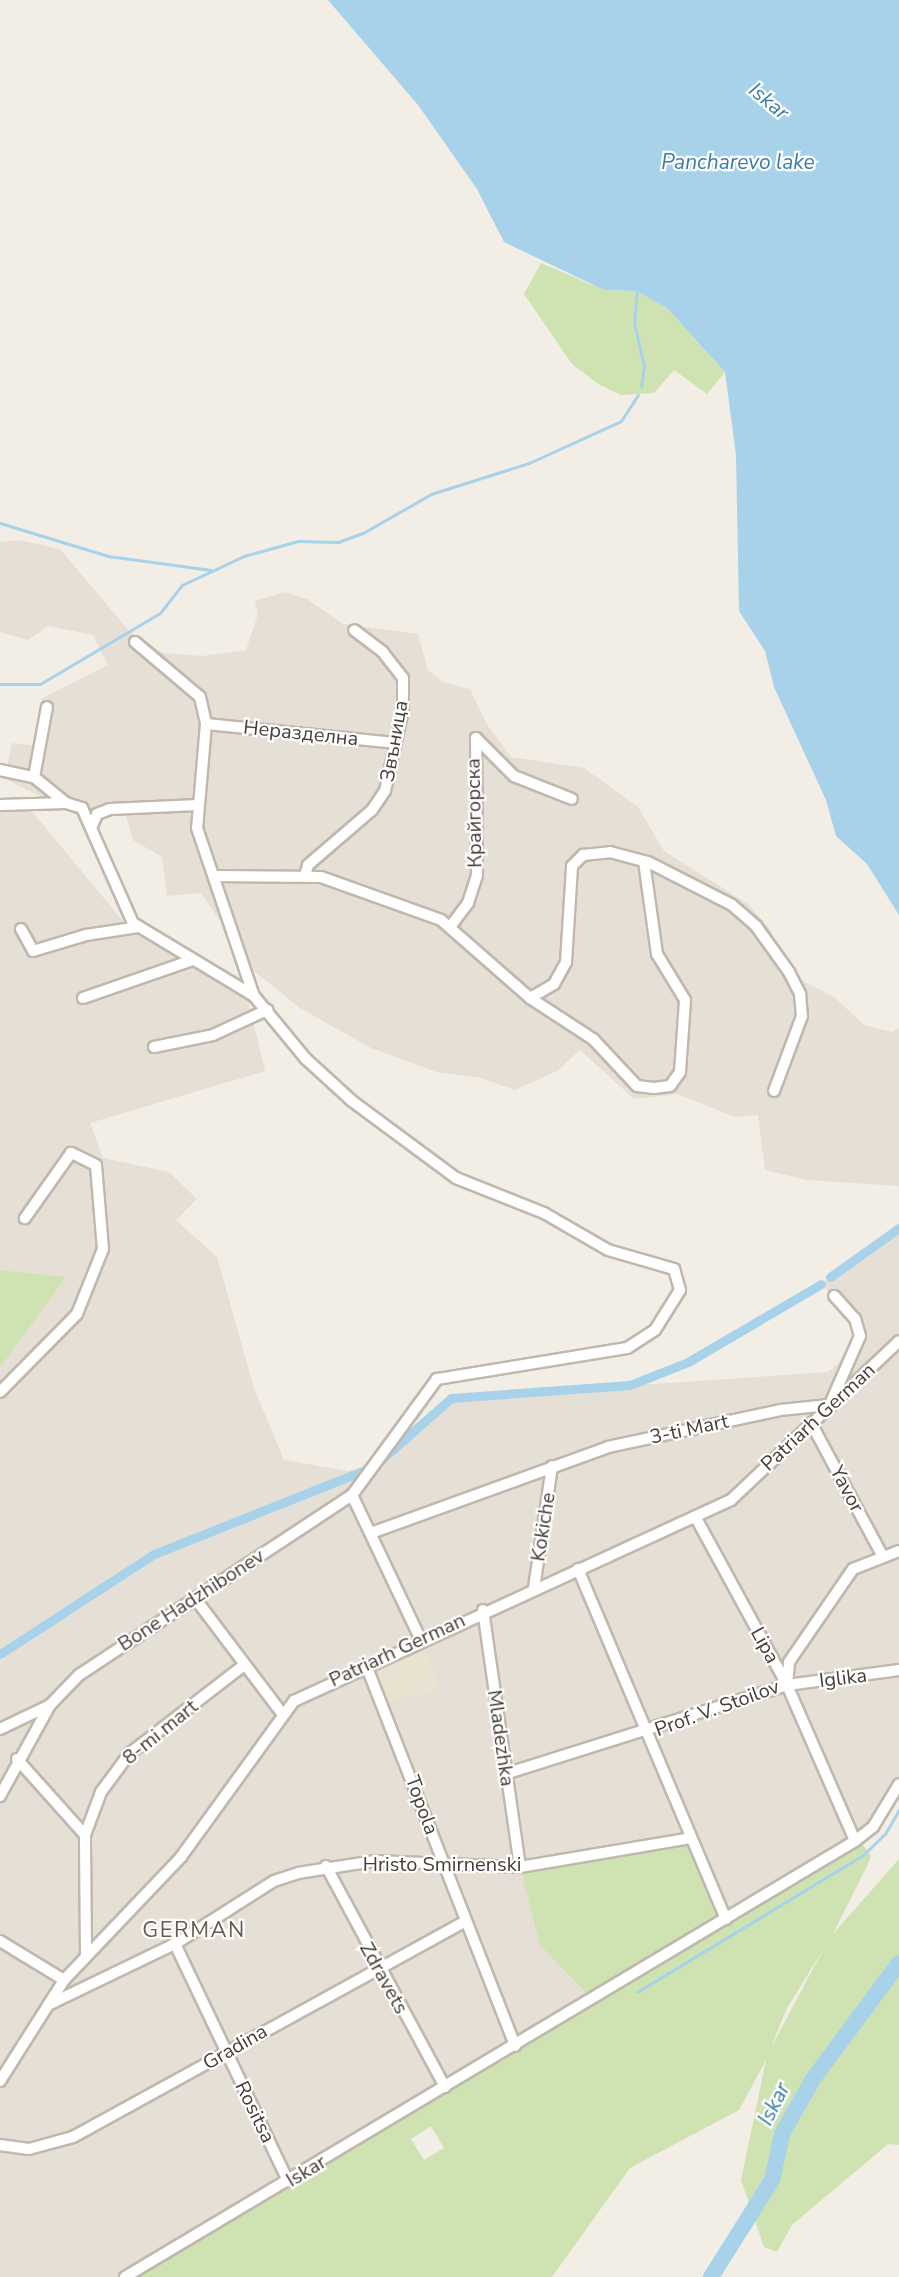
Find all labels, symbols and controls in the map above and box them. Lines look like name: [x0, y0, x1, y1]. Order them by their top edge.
water label: Iskar: [744, 77, 794, 125]
water label: Pancharevo lake: [661, 149, 815, 175]
street label: Звъница: [375, 698, 413, 784]
street label: Неразделна: [242, 715, 360, 751]
street label: Крайгорска: [461, 758, 487, 868]
street label: Patriarh German: [756, 1358, 880, 1476]
street label: 3-ti Mart: [648, 1409, 730, 1449]
street label: Yavor: [825, 1462, 869, 1516]
street label: Kokiche: [526, 1491, 560, 1563]
street label: Bone Hadzhibonev: [113, 1544, 269, 1656]
street label: Patriarh German: [325, 1608, 469, 1692]
street label: Lipa: [745, 1623, 785, 1667]
street label: Iglika: [818, 1663, 868, 1693]
street label: Prof. V. Stoilov: [651, 1674, 783, 1742]
street label: Mladezhka: [482, 1688, 520, 1788]
street label: 8-mi mart: [118, 1694, 202, 1770]
street label: Topola: [400, 1772, 444, 1838]
street label: Hristo Smirnenski: [363, 1852, 521, 1876]
district label: GERMAN: [142, 1918, 246, 1944]
street label: Zdravets: [355, 1938, 413, 2018]
street label: Gradina: [198, 2019, 272, 2075]
street label: Rositsa: [230, 2077, 280, 2147]
water label: Iskar: [753, 2078, 795, 2130]
street label: Iskar: [282, 2150, 330, 2192]

